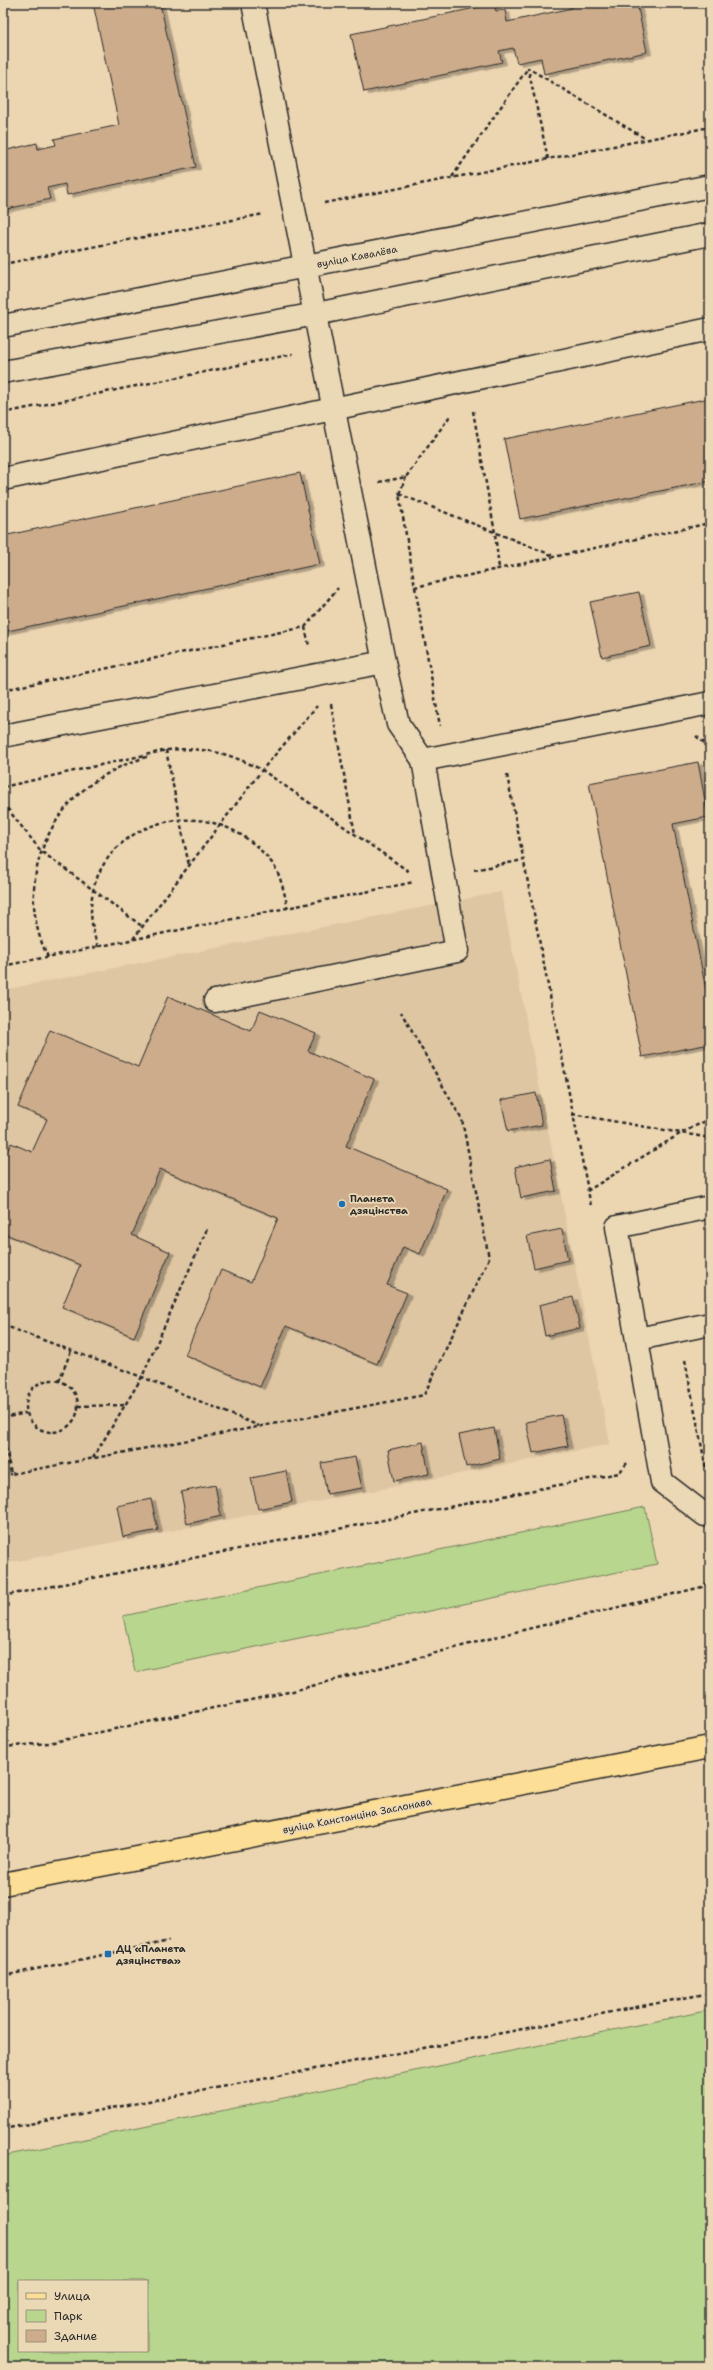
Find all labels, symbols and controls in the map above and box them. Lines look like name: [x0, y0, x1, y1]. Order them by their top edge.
street label: вуліца Кавалёва: [316, 242, 399, 271]
place label: Планета дзяцінства: [350, 1192, 408, 1217]
marker: Планета дзяцінства: [337, 1199, 347, 1209]
street label: вуліца Канстанціна Заслонава: [281, 1795, 433, 1836]
place label: ДЦ «Планета дзяцінства»: [116, 1942, 186, 1967]
marker: ДЦ «Планета дзяцінства»: [103, 1949, 113, 1959]
legend: [18, 2280, 148, 2352]
text: Улица: [54, 2288, 91, 2304]
text: Парк: [54, 2308, 83, 2324]
text: Здание: [54, 2328, 98, 2344]

